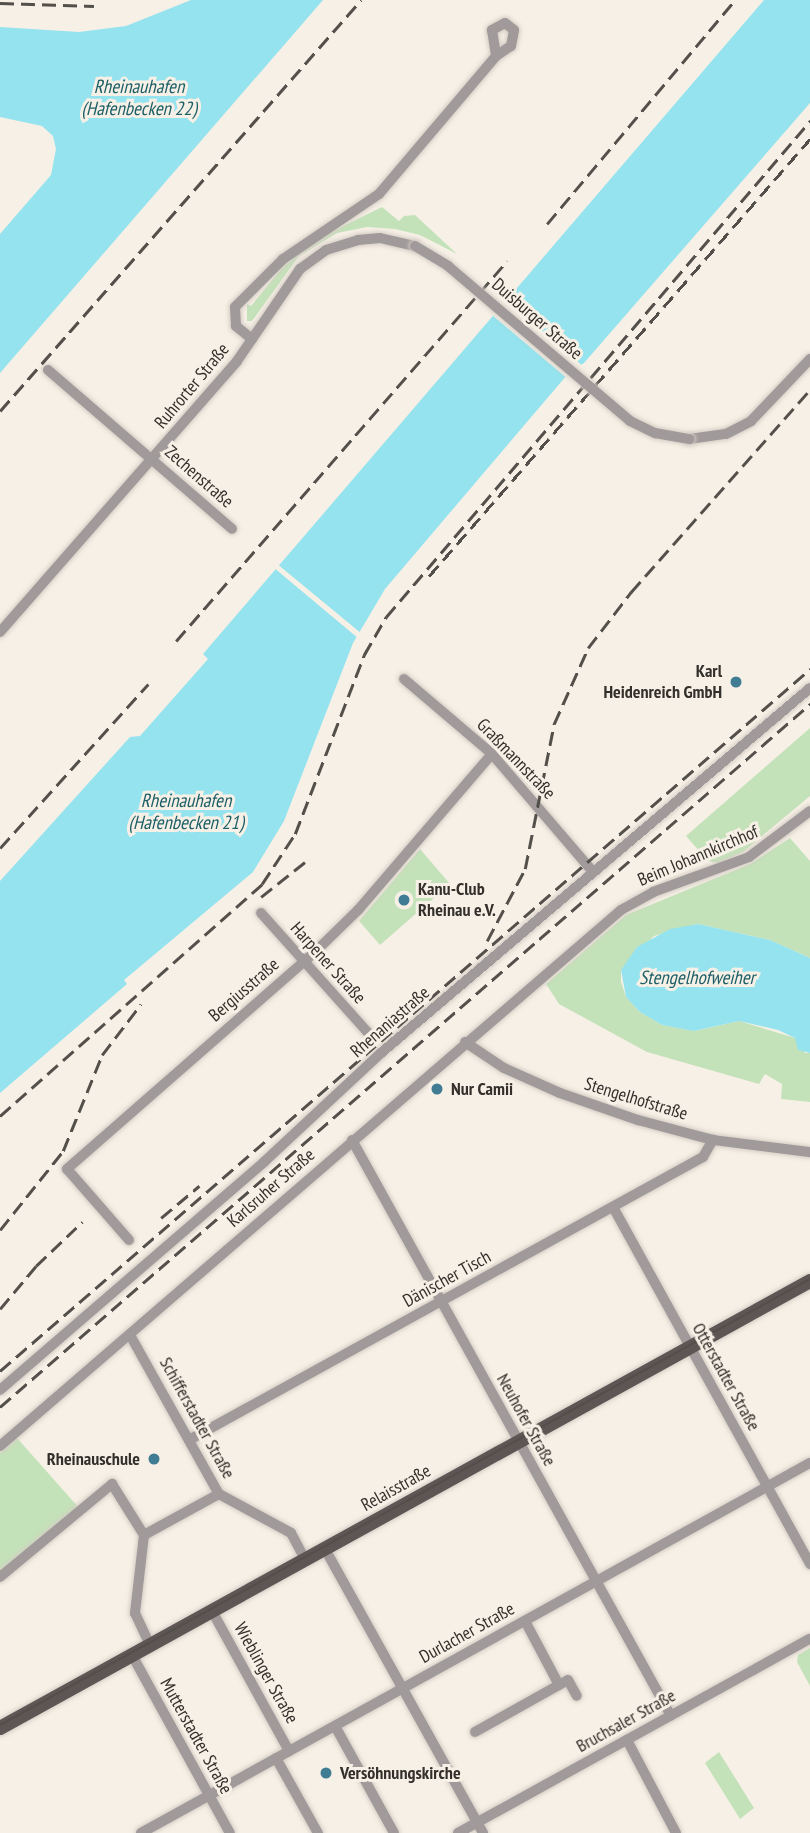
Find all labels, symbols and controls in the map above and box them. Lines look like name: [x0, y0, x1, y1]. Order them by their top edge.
water label: Rheinauhafen (Hafenbecken 22): [82, 76, 196, 120]
street label: Duisburger Straße: [487, 274, 587, 364]
street label: Ruhrorter Straße: [150, 339, 234, 433]
street label: Zechenstraße: [160, 441, 238, 513]
place label: Karl Heidenreich GmbH: [603, 661, 722, 704]
marker: Karl Heidenreich GmbH: [728, 674, 744, 690]
street label: Graßmannstraße: [472, 714, 560, 804]
water label: Rheinauhafen (Hafenbecken 21): [129, 790, 243, 834]
street label: Beim Johannkirchhof: [635, 821, 761, 891]
place label: Kanu-Club Rheinau e.V.: [418, 879, 496, 922]
marker: Kanu-Club Rheinau e.V.: [396, 892, 412, 908]
street label: Harpener Straße: [286, 918, 370, 1008]
street label: Bergiusstraße: [205, 954, 283, 1026]
water label: Stengelhofweiher: [639, 967, 755, 989]
street label: Rhenaniastraße: [346, 982, 434, 1062]
street label: Stengelhofstraße: [582, 1073, 690, 1125]
place label: Nur Camii: [451, 1078, 513, 1100]
marker: Nur Camii: [429, 1081, 445, 1097]
street label: Karlsruher Straße: [223, 1144, 319, 1232]
street label: Dänischer Tisch: [399, 1246, 495, 1312]
street label: Otterstadter Straße: [687, 1319, 765, 1435]
street label: Schifferstadter Straße: [155, 1354, 239, 1482]
street label: Neuhofer Straße: [492, 1370, 560, 1470]
place label: Rheinauschule: [47, 1448, 140, 1470]
marker: Rheinauschule: [146, 1451, 162, 1467]
street label: Relaisstraße: [357, 1460, 435, 1516]
street label: Durlacher Straße: [416, 1598, 518, 1668]
street label: Wieblinger Straße: [229, 1619, 303, 1727]
street label: Mutterstadter Straße: [155, 1674, 237, 1798]
street label: Bruchsaler Straße: [573, 1685, 679, 1757]
place label: Versöhnungskirche: [340, 1762, 461, 1784]
marker: Versöhnungskirche: [318, 1765, 334, 1781]

